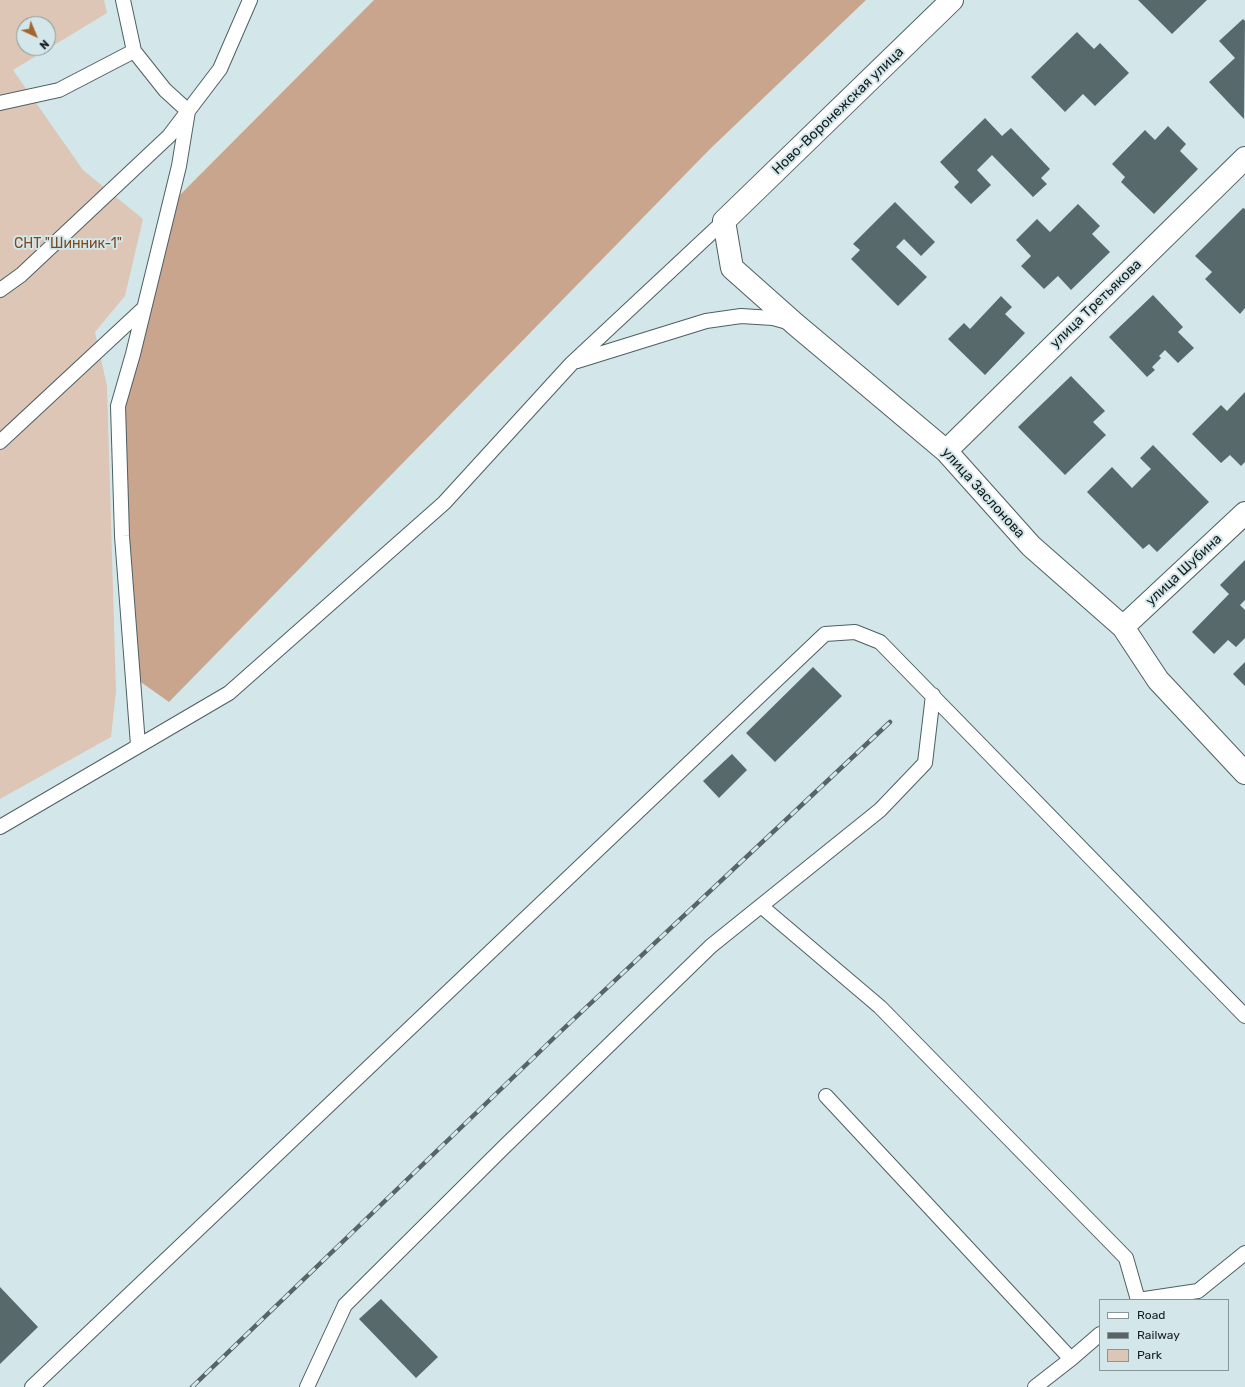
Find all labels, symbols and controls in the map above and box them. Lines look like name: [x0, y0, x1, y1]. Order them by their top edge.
north arrow: [16, 16, 56, 56]
text: N: [37, 37, 51, 52]
street label: Ново-Воронежская улица: [769, 44, 907, 178]
park label: СНТ "Шинник-1": [14, 236, 122, 252]
street label: улица Третьякова: [1047, 256, 1145, 352]
street label: улица Заслонова: [938, 444, 1028, 542]
street label: улица Шубина: [1143, 531, 1225, 609]
legend: [1099, 1299, 1229, 1371]
text: Road: [1137, 1308, 1165, 1322]
text: Railway: [1137, 1328, 1180, 1342]
text: Park: [1137, 1348, 1162, 1362]

